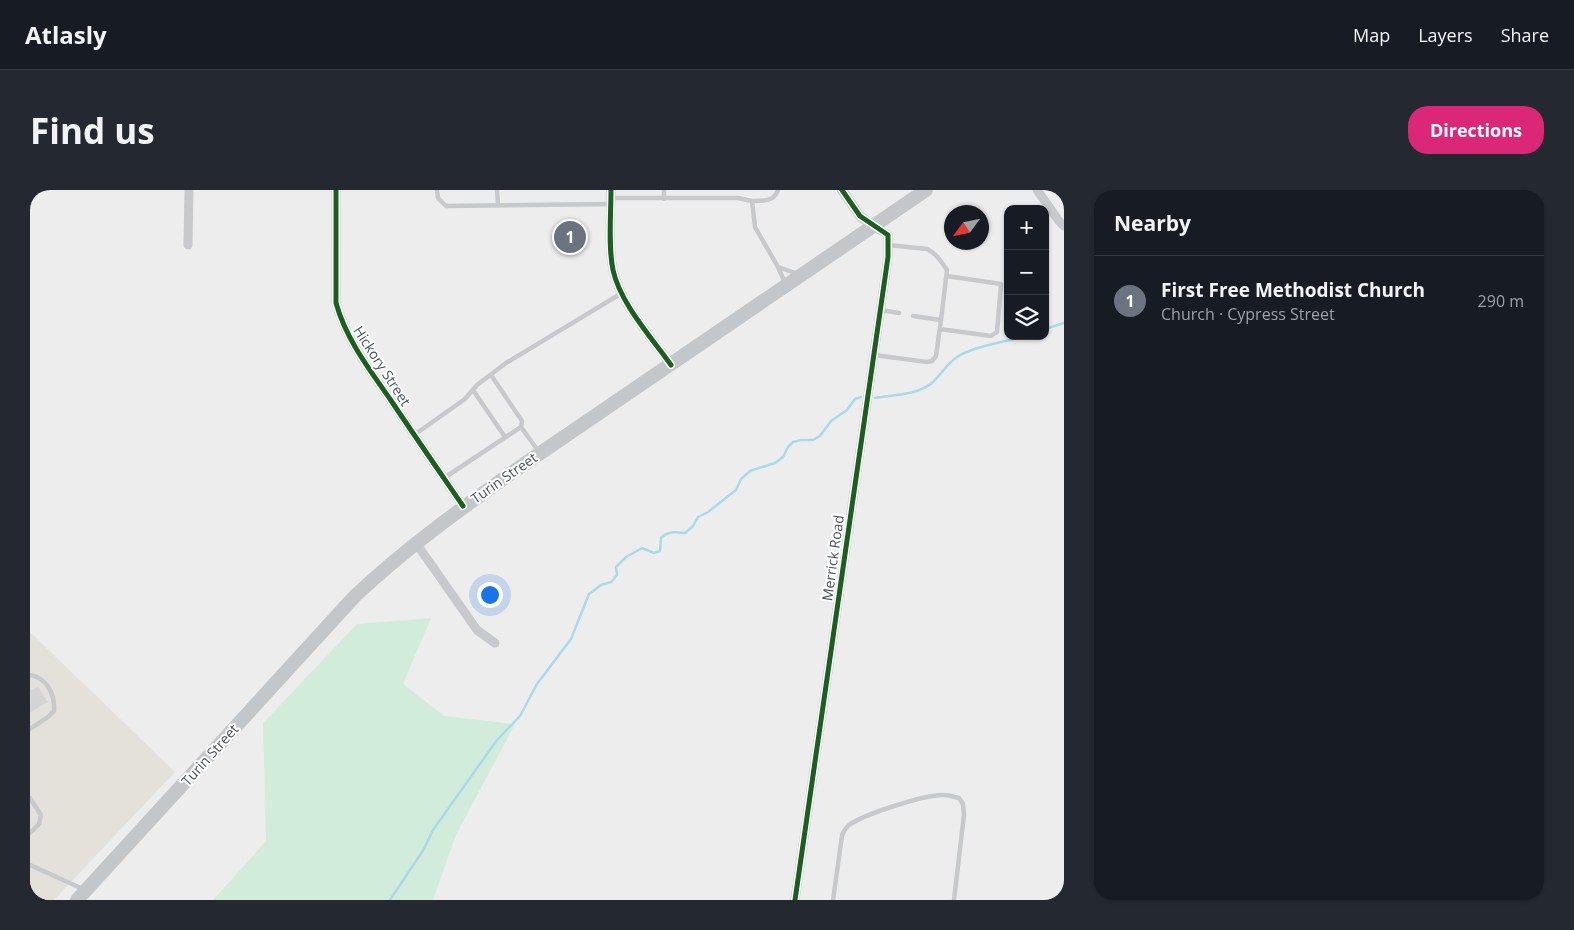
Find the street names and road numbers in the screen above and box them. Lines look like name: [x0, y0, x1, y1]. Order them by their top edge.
street label: Hickory Street: [349, 322, 415, 409]
street label: Turin Street: [467, 448, 541, 507]
street label: Merrick Road: [817, 514, 848, 602]
street label: Turin Street: [177, 720, 242, 790]

